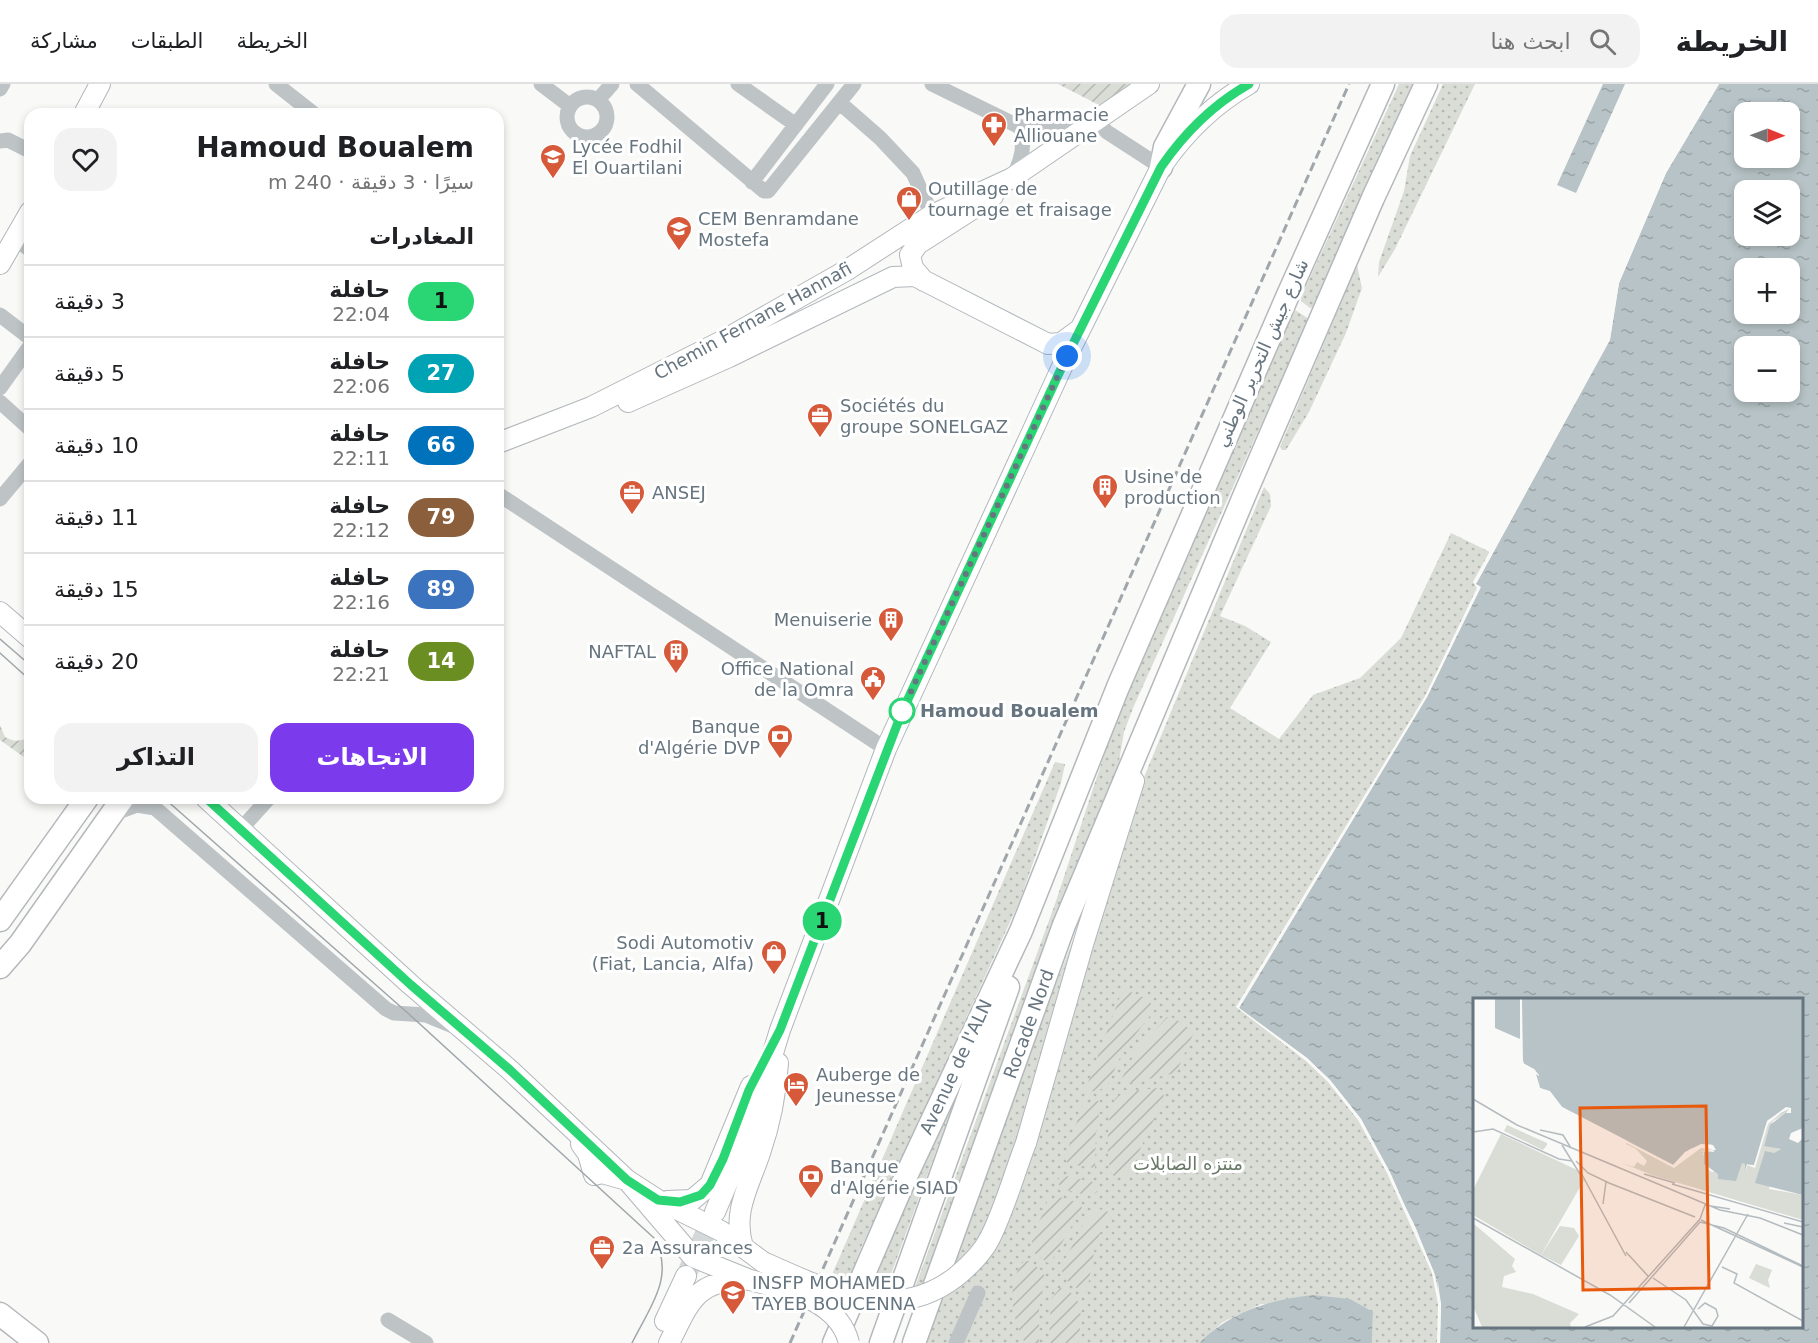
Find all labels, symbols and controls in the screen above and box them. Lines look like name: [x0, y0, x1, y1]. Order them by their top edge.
search box: [1220, 14, 1640, 68]
icon: search: [1586, 25, 1619, 58]
text: الخريطة: [1676, 25, 1788, 58]
text: مشاركة: [30, 29, 98, 53]
text: الطبقات: [131, 29, 203, 53]
text: الخريطة: [236, 29, 308, 53]
text: ابحث هنا: [1491, 29, 1571, 54]
north arrow: [1734, 102, 1800, 168]
map controls: [1734, 102, 1800, 402]
place label: Pharmacie Alliouane: [1014, 104, 1109, 146]
pharmacy icon: Pharmacie Alliouane: [979, 110, 1009, 148]
button: heart: [54, 128, 117, 191]
text: Hamoud Boualem: [196, 131, 474, 164]
place label: Lycée Fodhil El Ouartilani: [572, 136, 683, 178]
school or university icon: Lycée Fodhil El Ouartilani: [538, 142, 568, 180]
text: سيرًا · 3 دقيقة · 240 m: [268, 170, 474, 194]
place label: Outillage de tournage et fraisage: [928, 178, 1112, 220]
button: layers: [1734, 180, 1800, 246]
shop icon: Outillage de tournage et fraisage: [894, 184, 924, 222]
place label: CEM Benramdane Mostefa: [698, 208, 859, 250]
school or university icon: CEM Benramdane Mostefa: [664, 214, 694, 252]
text: المغادرات: [369, 224, 474, 249]
street label: شارع جيش التحرير الوطني: [1211, 256, 1313, 450]
street label: Chemin Fernane Hannafi: [650, 257, 855, 384]
button: +: [1734, 258, 1800, 324]
text: حافلة: [329, 277, 390, 302]
text: 3 دقيقة: [54, 289, 125, 314]
text: 1: [434, 289, 448, 313]
text: 22:04: [332, 302, 390, 326]
button: −: [1734, 336, 1800, 402]
your location: [1052, 341, 1082, 371]
text: حافلة: [329, 349, 390, 374]
text: 5 دقيقة: [54, 361, 125, 386]
text: 27: [426, 361, 456, 385]
text: 22:06: [332, 374, 390, 398]
place label: Sociétés du groupe SONELGAZ: [840, 395, 1008, 437]
office icon: Sociétés du groupe SONELGAZ: [805, 401, 835, 439]
text: حافلة: [329, 421, 390, 446]
text: 10 دقيقة: [54, 433, 139, 458]
text: 66: [426, 433, 456, 457]
text: 22:11: [332, 446, 390, 470]
place label: Usine de production: [1124, 466, 1221, 508]
building icon: Usine de production: [1090, 472, 1120, 510]
office icon: ANSEJ: [617, 478, 647, 516]
place label: ANSEJ: [652, 482, 706, 503]
text: حافلة: [329, 493, 390, 518]
text: 11 دقيقة: [54, 505, 139, 530]
text: 79: [426, 505, 456, 529]
text: 22:12: [332, 518, 390, 542]
text: حافلة: [329, 565, 390, 590]
text: 15 دقيقة: [54, 577, 139, 602]
text: 89: [426, 577, 456, 601]
text: 22:16: [332, 590, 390, 614]
building icon: Menuiserie: [876, 605, 906, 643]
place label: Menuiserie: [774, 609, 872, 630]
text: حافلة: [329, 637, 390, 662]
building icon: NAFTAL: [661, 637, 691, 675]
place label: NAFTAL: [588, 641, 656, 662]
text: 20 دقيقة: [54, 649, 139, 674]
text: 14: [426, 649, 456, 673]
place label: Office National de la Omra: [721, 658, 854, 700]
text: 22:21: [332, 662, 390, 686]
public building icon: Office National de la Omra: [858, 664, 888, 702]
marker: Hamoud Boualem: [889, 698, 915, 724]
place label: Hamoud Boualem: [920, 700, 1098, 721]
place label: Banque d'Algérie DVP: [638, 716, 760, 758]
bank icon: Banque d'Algérie DVP: [765, 722, 795, 760]
button: التذاكر: [54, 723, 258, 792]
button: الاتجاهات: [270, 723, 474, 792]
line badge: 1: [802, 902, 842, 940]
text: 1: [815, 909, 829, 933]
place label: Sodi Automotiv (Fiat, Lancia, Alfa): [592, 932, 754, 974]
shop icon: Sodi Automotiv (Fiat, Lancia, Alfa): [759, 938, 789, 976]
street label: Rocade Nord: [999, 966, 1058, 1081]
street label: Avenue de l'ALN: [915, 996, 996, 1138]
inset map: [1473, 998, 1803, 1328]
place label: Auberge de Jeunesse: [815, 1064, 920, 1106]
hotel icon: Auberge de Jeunesse: [781, 1070, 811, 1108]
park label: منتزه الصابلات: [1133, 1153, 1243, 1175]
place label: Banque d'Algérie SIAD: [830, 1156, 958, 1198]
bank icon: Banque d'Algérie SIAD: [796, 1162, 826, 1200]
office icon: 2a Assurances: [587, 1233, 617, 1271]
place label: 2a Assurances: [622, 1237, 753, 1258]
place label: INSFP MOHAMED TAYEB BOUCENNA: [751, 1272, 916, 1314]
school or university icon: INSFP MOHAMED TAYEB BOUCENNA: [718, 1278, 748, 1316]

